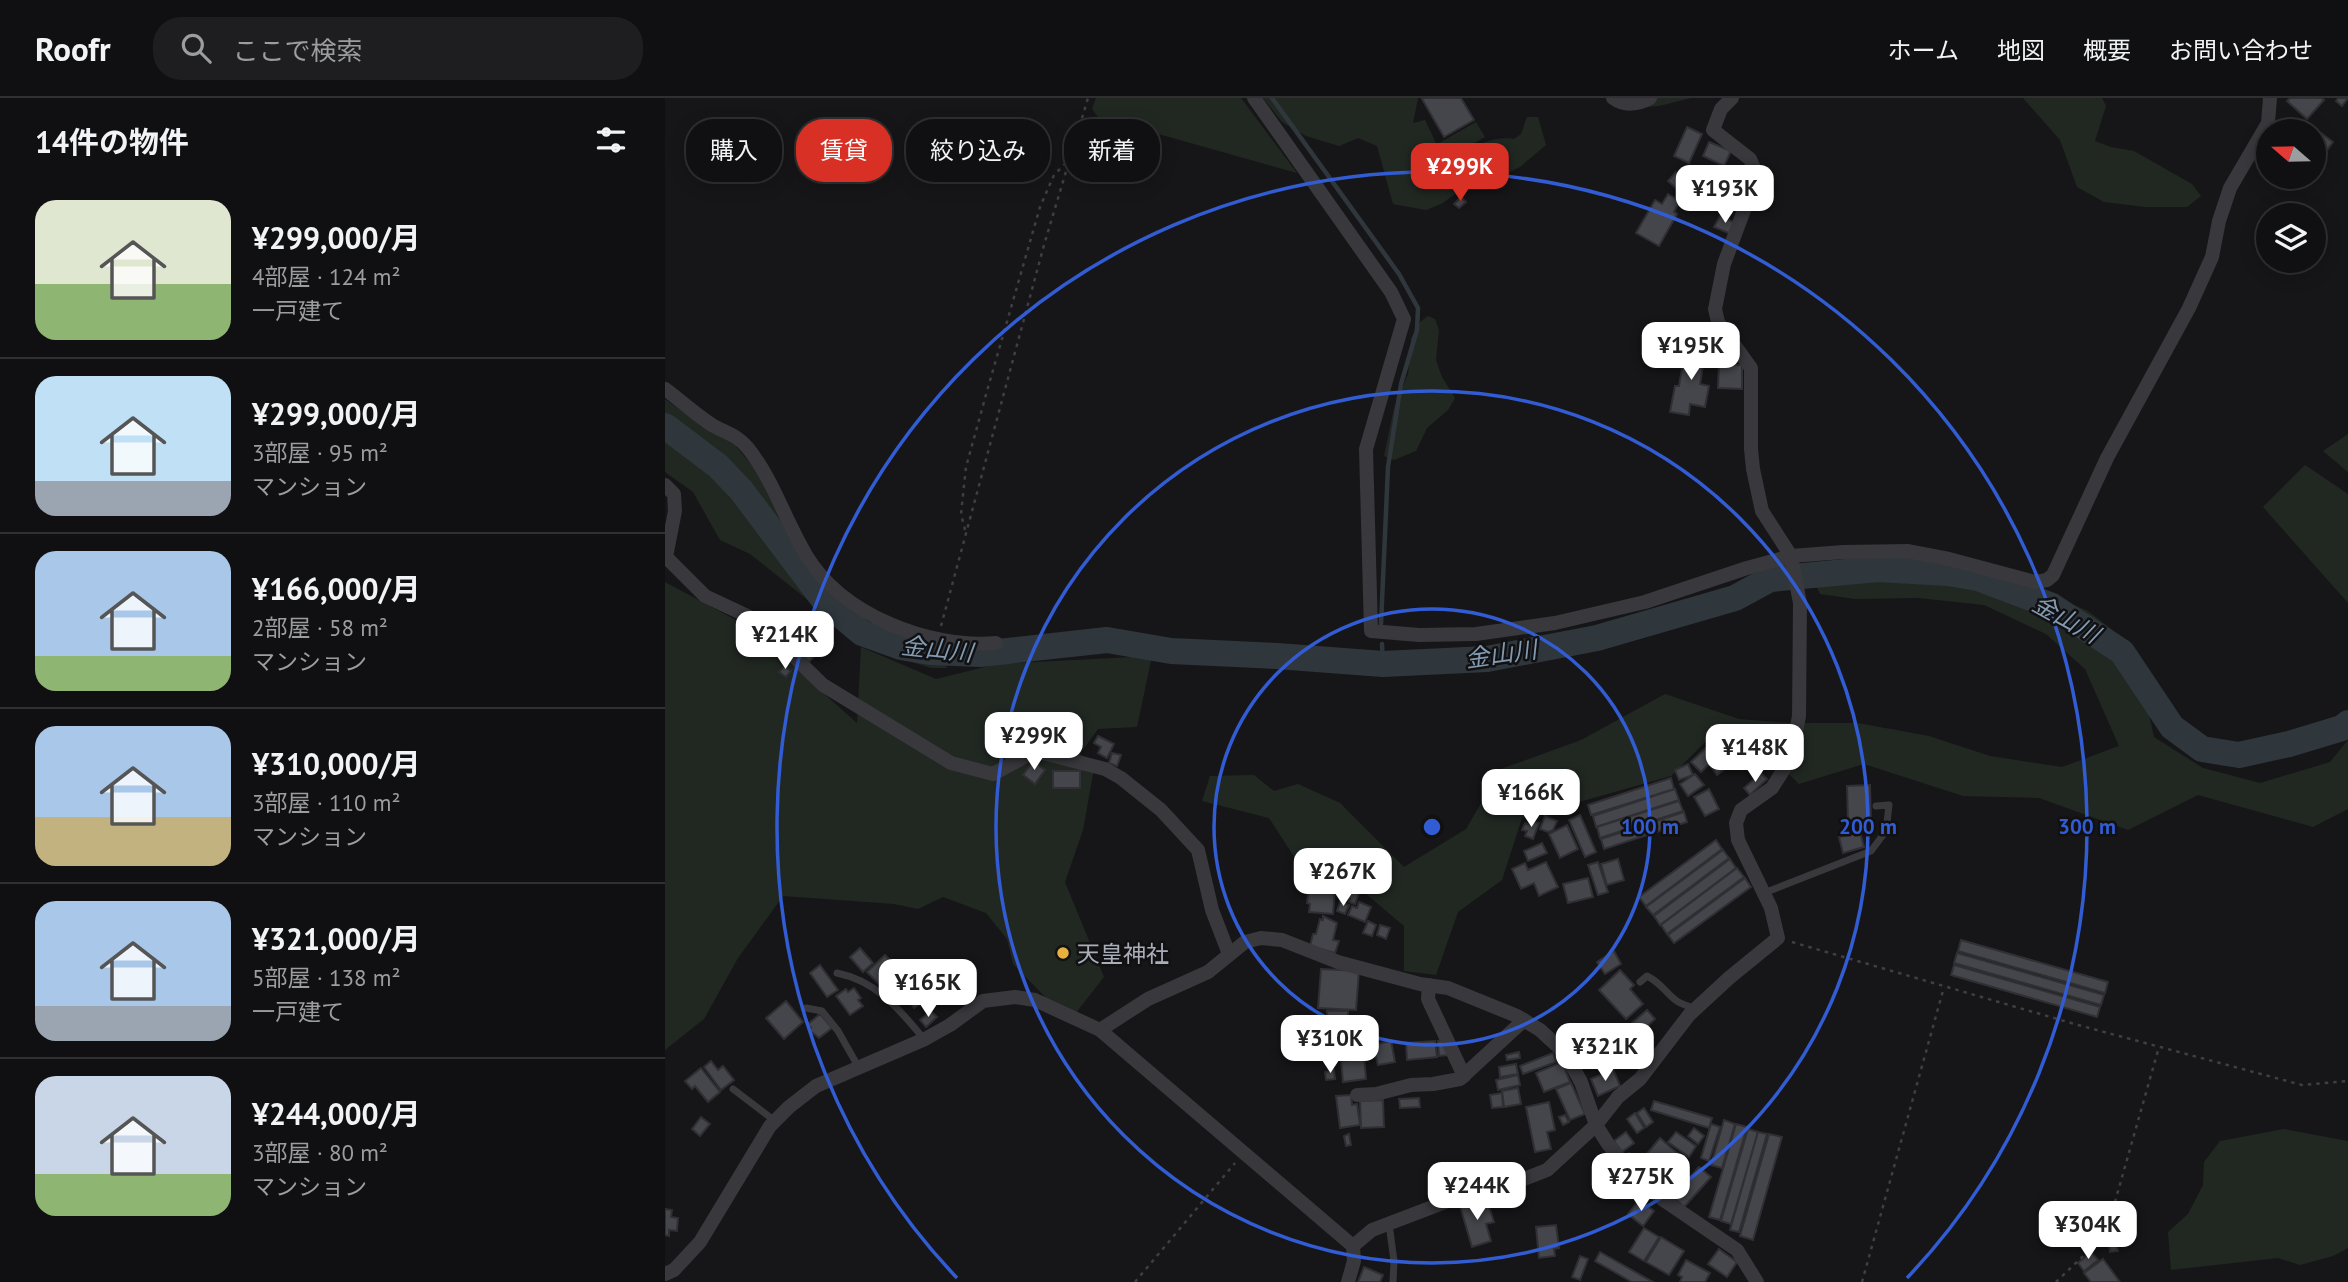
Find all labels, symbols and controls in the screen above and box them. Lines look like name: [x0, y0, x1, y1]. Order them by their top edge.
search box: [153, 17, 643, 80]
text: Roofr: [35, 27, 111, 70]
icon: search: [177, 29, 215, 67]
text: ここで検索: [233, 34, 363, 67]
text: ホーム: [1888, 35, 1959, 66]
text: 地図: [1997, 35, 2045, 66]
text: 概要: [2083, 35, 2131, 66]
text: お問い合わせ: [2169, 35, 2313, 66]
chip: 購入: [686, 119, 782, 182]
chip: 賃貸: [796, 119, 892, 182]
chip: 絞り込み: [906, 119, 1050, 182]
chip: 新着: [1064, 119, 1160, 182]
north arrow: [2256, 119, 2326, 189]
map controls: [2256, 119, 2326, 273]
icon: filters: [592, 121, 630, 159]
text: 14件の物件: [35, 122, 189, 161]
pin: ¥299K: [1411, 144, 1509, 203]
text: ¥299K: [1427, 151, 1493, 180]
pin: ¥193K: [1676, 166, 1774, 225]
text: ¥193K: [1692, 173, 1758, 202]
button: layers: [2256, 203, 2326, 273]
text: ¥299,000/月: [252, 218, 421, 257]
icon: home: [91, 228, 175, 312]
text: 4部屋 · 124 m²: [252, 262, 400, 291]
text: 一戸建て: [252, 296, 344, 325]
pin: ¥195K: [1642, 322, 1740, 382]
text: ¥195K: [1658, 330, 1724, 359]
text: ¥299,000/月: [252, 394, 421, 433]
icon: home: [91, 404, 175, 488]
text: 3部屋 · 95 m²: [252, 438, 388, 467]
text: マンション: [252, 472, 367, 501]
text: ¥166,000/月: [252, 569, 421, 608]
icon: home: [91, 579, 175, 663]
water label: 金山川: [2027, 588, 2108, 651]
pin: ¥214K: [736, 612, 834, 671]
text: 2部屋 · 58 m²: [252, 613, 388, 642]
text: ¥214K: [752, 619, 818, 648]
water label: 金山川: [900, 630, 977, 668]
water label: 金山川: [1463, 633, 1542, 674]
text: マンション: [252, 647, 367, 676]
pin: ¥299K: [985, 712, 1083, 772]
text: ¥299K: [1001, 720, 1067, 749]
pin: ¥148K: [1706, 724, 1804, 784]
text: ¥148K: [1722, 732, 1788, 761]
text: ¥310,000/月: [252, 744, 421, 783]
icon: home: [91, 754, 175, 838]
pin: ¥166K: [1482, 770, 1580, 829]
text: ¥166K: [1498, 777, 1564, 806]
text: 3部屋 · 110 m²: [252, 788, 400, 817]
text: 100 m: [1621, 813, 1679, 840]
text: 200 m: [1839, 813, 1897, 840]
text: 300 m: [2058, 813, 2116, 840]
centre of rings: [1420, 815, 1444, 839]
text: マンション: [252, 822, 367, 851]
pin: ¥267K: [1294, 848, 1392, 908]
text: ¥267K: [1310, 856, 1376, 885]
text: ¥321,000/月: [252, 919, 421, 958]
icon: home: [91, 929, 175, 1013]
place label: 天皇神社: [1077, 939, 1169, 968]
marker: 天皇神社: [1055, 945, 1071, 961]
pin: ¥165K: [879, 960, 977, 1019]
text: 5部屋 · 138 m²: [252, 963, 400, 992]
text: ¥165K: [895, 967, 961, 996]
text: 一戸建て: [252, 997, 344, 1026]
pin: ¥310K: [1281, 1016, 1379, 1075]
text: ¥310K: [1297, 1023, 1363, 1052]
pin: ¥321K: [1556, 1024, 1654, 1083]
text: ¥321K: [1572, 1031, 1638, 1060]
text: ¥244,000/月: [252, 1094, 421, 1133]
icon: home: [91, 1104, 175, 1188]
text: 3部屋 · 80 m²: [252, 1138, 388, 1167]
pin: ¥275K: [1592, 1154, 1690, 1213]
text: ¥275K: [1608, 1161, 1674, 1190]
pin: ¥244K: [1428, 1162, 1526, 1222]
text: ¥244K: [1444, 1170, 1510, 1199]
text: マンション: [252, 1172, 367, 1201]
pin: ¥304K: [2039, 1202, 2137, 1261]
text: ¥304K: [2055, 1209, 2121, 1238]

